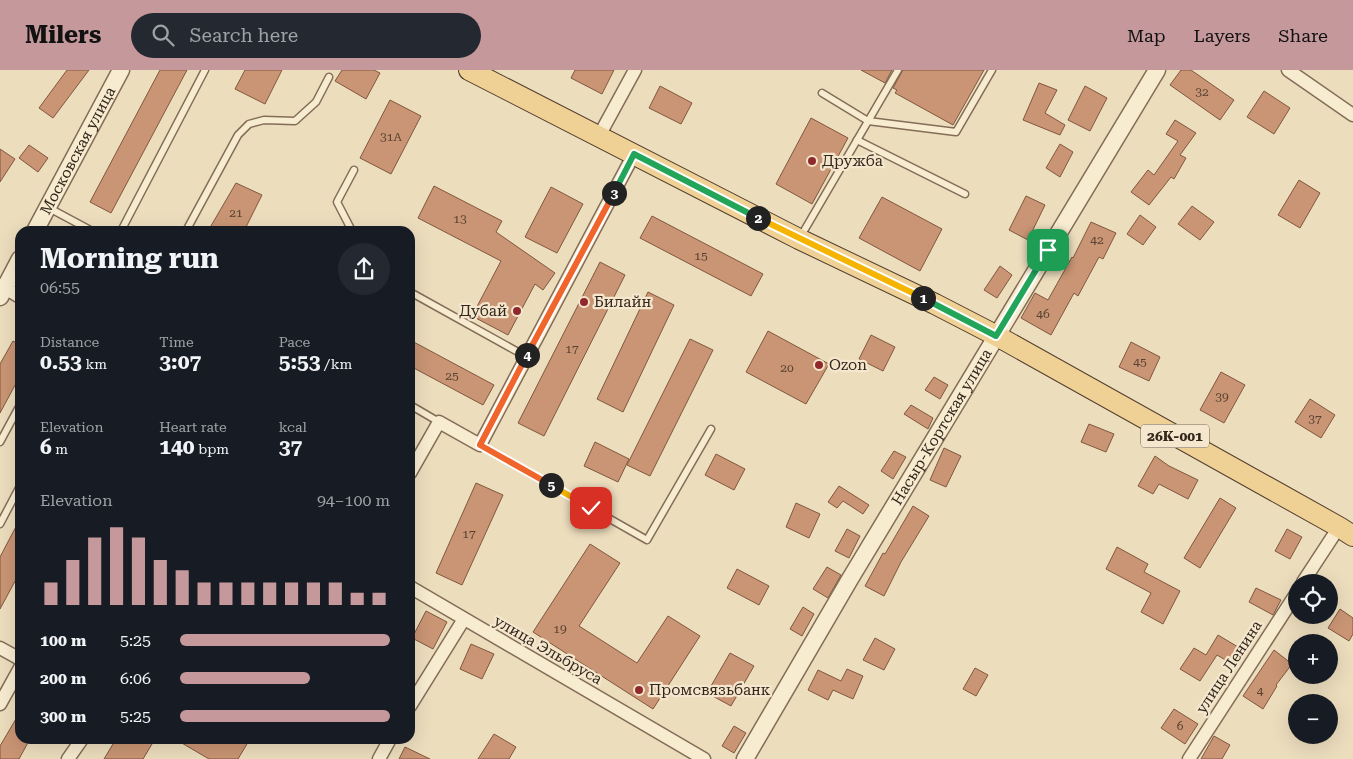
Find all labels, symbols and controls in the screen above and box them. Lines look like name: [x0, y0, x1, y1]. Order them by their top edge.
search box: [131, 13, 481, 58]
text: Milers: [25, 21, 101, 49]
icon: search: [149, 21, 177, 49]
text: Search here: [189, 24, 298, 47]
text: Map: [1127, 25, 1166, 46]
text: Layers: [1194, 25, 1250, 46]
text: Share: [1278, 25, 1328, 46]
street label: Московская улица: [36, 84, 119, 218]
house number: 32: [1195, 85, 1209, 99]
house number: 31А: [380, 130, 403, 144]
place label: Дружба: [822, 152, 883, 170]
marker: Дружба: [806, 155, 818, 167]
pin: 3: [602, 180, 626, 206]
text: 3: [611, 185, 618, 201]
house number: 21: [229, 206, 243, 220]
pin: 2: [746, 206, 770, 230]
text: 2: [755, 210, 762, 226]
house number: 13: [453, 212, 467, 226]
pin: [1027, 229, 1069, 271]
house number: 42: [1090, 233, 1104, 247]
icon: arrive: [1034, 236, 1062, 264]
text: Morning run: [40, 242, 219, 275]
button: share: [338, 243, 390, 295]
house number: 15: [694, 249, 708, 263]
text: 06:55: [40, 278, 80, 297]
pin: 1: [910, 286, 936, 310]
text: 1: [920, 290, 927, 306]
place label: Билайн: [594, 293, 652, 311]
marker: Билайн: [578, 296, 590, 308]
place label: Дубай: [459, 302, 507, 320]
marker: Дубай: [511, 305, 523, 317]
house number: 46: [1036, 307, 1050, 321]
text: Distance: [40, 334, 99, 350]
text: Time: [159, 334, 194, 350]
text: Pace: [279, 334, 310, 350]
pin: 4: [514, 342, 540, 368]
house number: 17: [565, 342, 579, 356]
street label: Насыр-Кортская улица: [888, 346, 996, 508]
text: 4: [524, 347, 531, 363]
text: 0.53: [40, 350, 82, 374]
text: 3:07: [159, 350, 201, 374]
text: 5:53: [279, 350, 321, 374]
house number: 45: [1133, 355, 1147, 369]
text: km: [82, 356, 107, 372]
text: /km: [321, 356, 352, 372]
place label: Ozon: [829, 356, 867, 374]
marker: Ozon: [813, 359, 825, 371]
house number: 20: [780, 361, 794, 375]
house number: 25: [445, 369, 459, 383]
house number: 39: [1215, 390, 1229, 404]
house number: 37: [1308, 412, 1322, 426]
text: Elevation: [40, 419, 103, 435]
text: Heart rate: [159, 419, 227, 435]
text: kcal: [279, 419, 307, 435]
road number: 26К-001: [1141, 424, 1209, 448]
text: 6: [40, 435, 52, 459]
text: 140: [159, 435, 195, 459]
text: 37: [279, 435, 302, 459]
text: m: [52, 441, 68, 457]
text: bpm: [195, 441, 229, 457]
pin: 5: [538, 472, 564, 498]
text: 5: [548, 477, 555, 493]
pin: [570, 487, 612, 529]
text: Elevation: [40, 491, 113, 510]
text: 94–100 m: [317, 491, 390, 510]
icon: check: [577, 494, 605, 522]
house number: 17: [462, 527, 476, 541]
map controls: [1288, 574, 1338, 744]
button: locate: [1288, 574, 1338, 624]
street label: улица Эльбруса: [491, 612, 605, 688]
street label: улица Ленина: [1192, 617, 1266, 717]
house number: 19: [553, 622, 567, 636]
text: 100 m: [40, 631, 86, 650]
text: 5:25: [120, 631, 151, 650]
button: +: [1288, 634, 1338, 684]
text: 200 m: [40, 669, 86, 688]
text: 6:06: [120, 669, 151, 688]
place label: Промсвязьбанк: [649, 681, 771, 699]
marker: Промсвязьбанк: [633, 684, 645, 696]
house number: 4: [1257, 684, 1264, 698]
button: −: [1288, 694, 1338, 744]
text: 300 m: [40, 707, 86, 726]
text: 5:25: [120, 707, 151, 726]
house number: 6: [1177, 719, 1184, 733]

